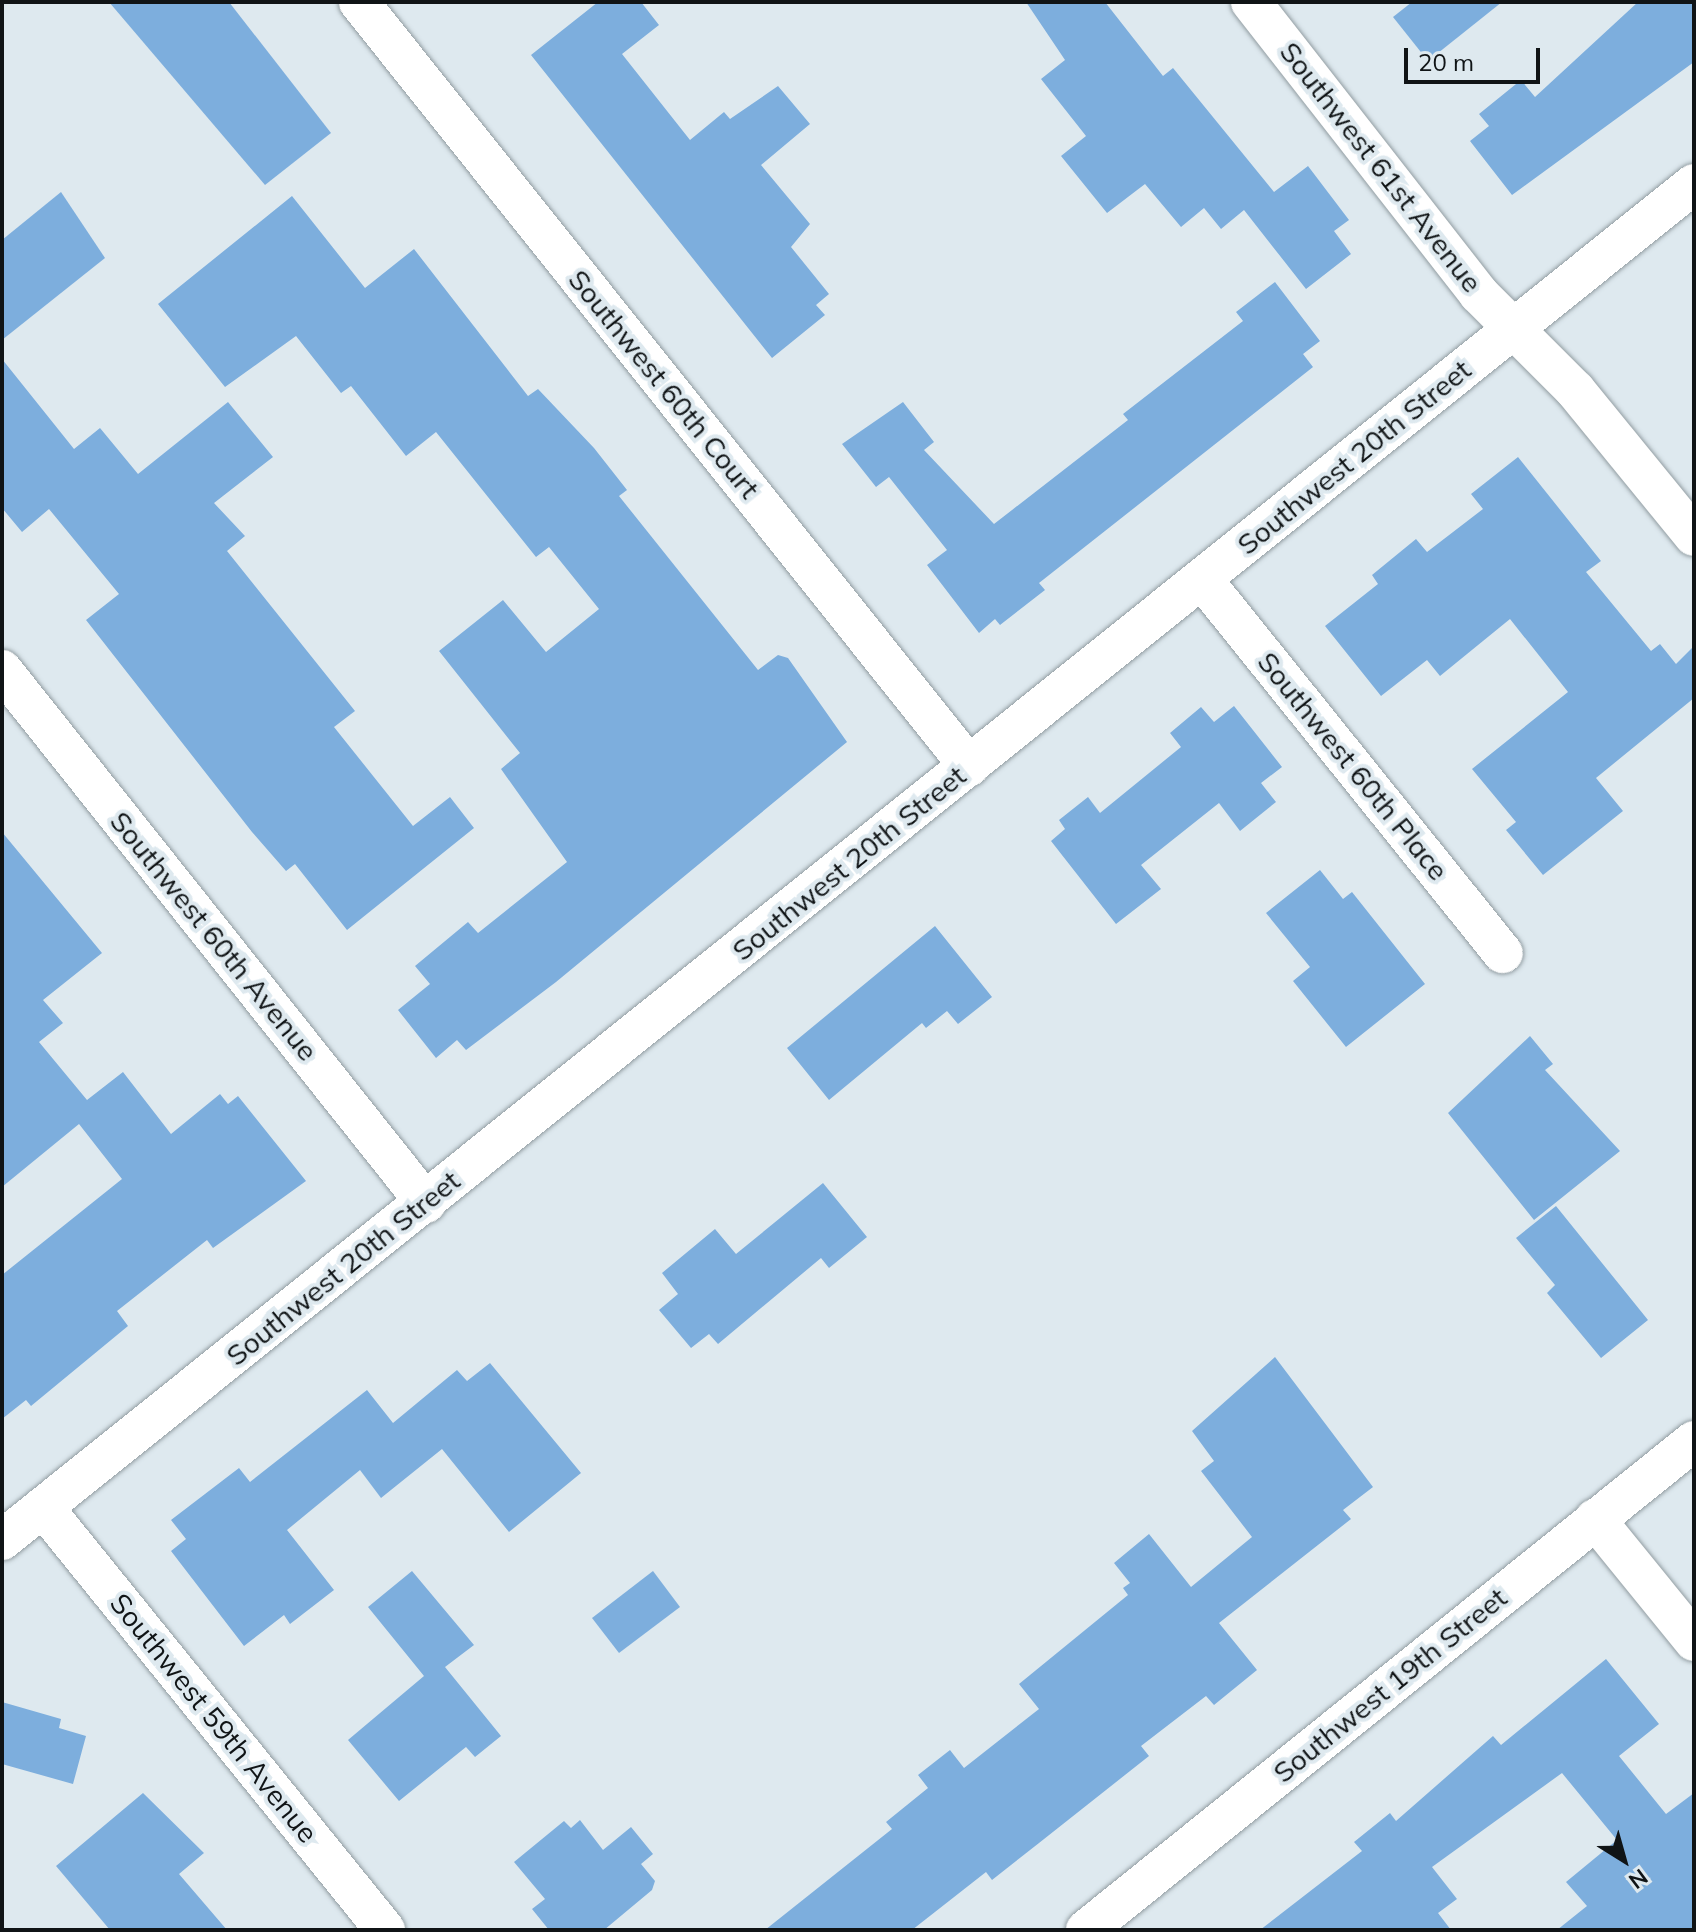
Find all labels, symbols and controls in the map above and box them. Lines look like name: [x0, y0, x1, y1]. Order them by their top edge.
scale bar: [1408, 32, 1544, 82]
street label: Southwest 61st Avenue: [1273, 35, 1489, 299]
text: 20 m: [1418, 47, 1474, 77]
street label: Southwest 60th Court: [562, 263, 766, 505]
street label: Southwest 20th Street: [1231, 353, 1477, 561]
street label: Southwest 60th Place: [1251, 645, 1455, 887]
street label: Southwest 20th Street: [726, 759, 972, 967]
street label: Southwest 60th Avenue: [103, 805, 325, 1067]
street label: Southwest 20th Street: [220, 1164, 466, 1372]
street label: Southwest 19th Street: [1267, 1581, 1513, 1789]
street label: Southwest 59th Avenue: [103, 1587, 325, 1849]
north arrow: [1584, 1820, 1664, 1900]
text: N: [1623, 1863, 1654, 1895]

